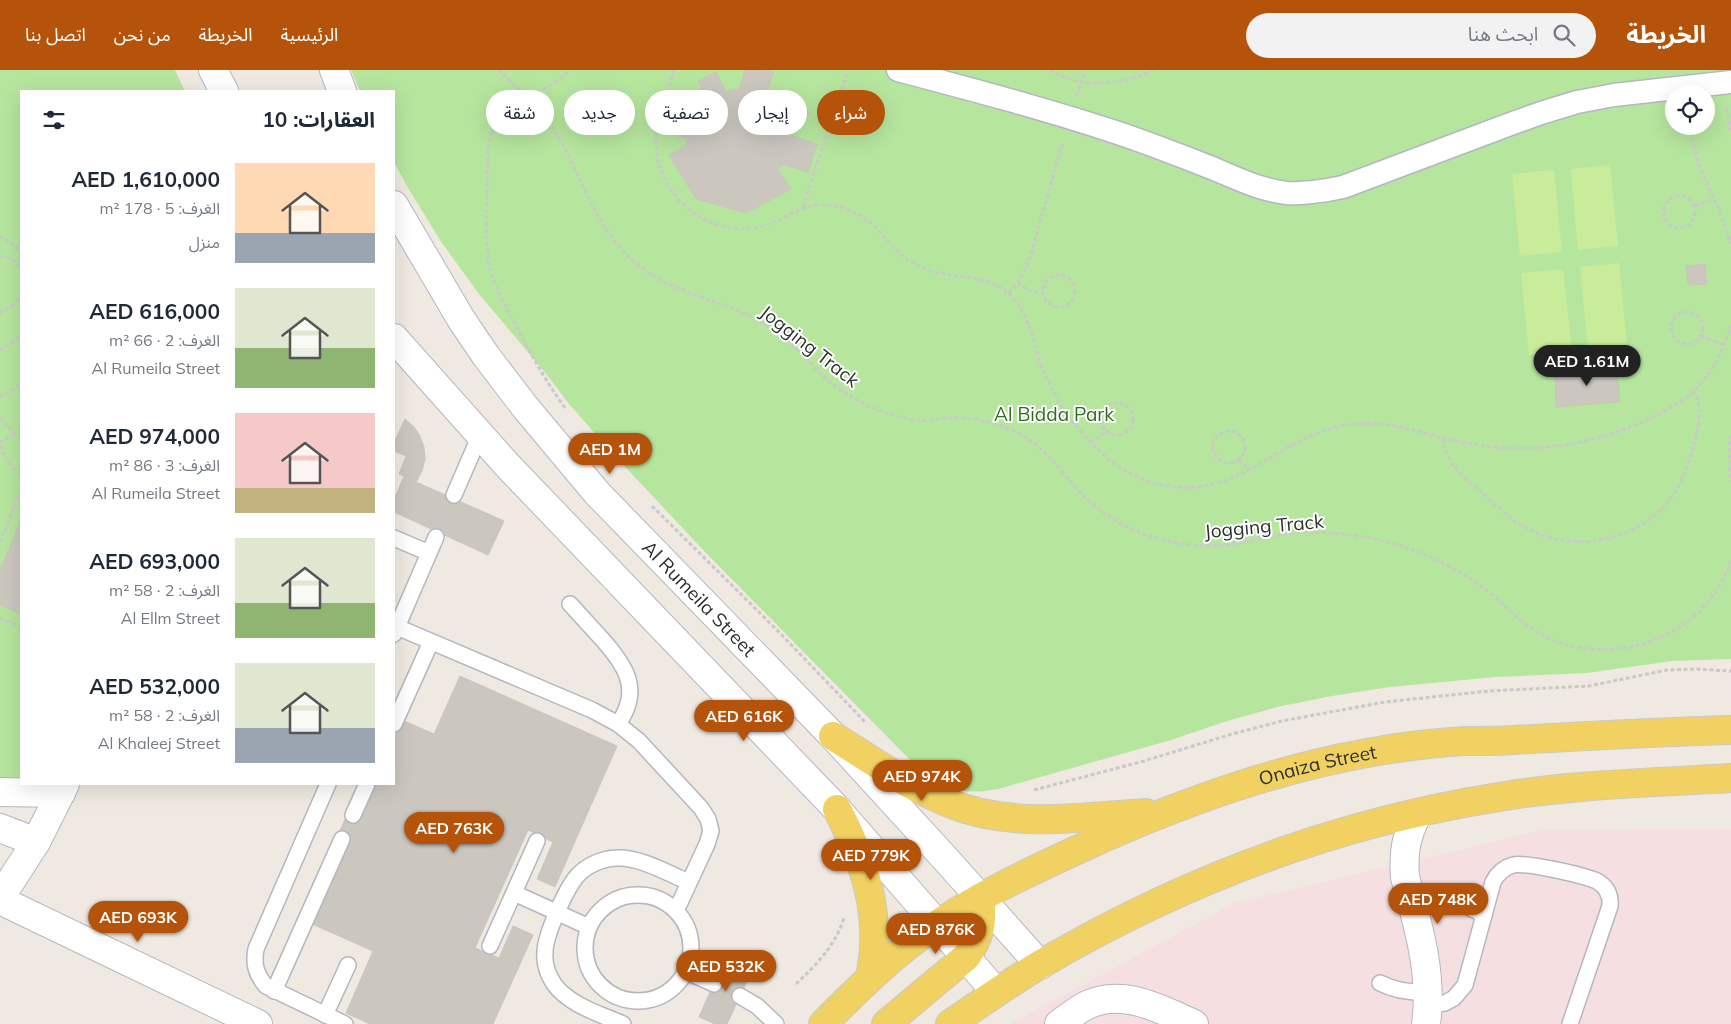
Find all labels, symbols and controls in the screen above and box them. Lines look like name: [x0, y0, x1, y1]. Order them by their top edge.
search box: [1246, 13, 1596, 58]
text: الخريطة: [1626, 19, 1706, 49]
icon: search: [1550, 21, 1578, 49]
text: ابحث هنا: [1468, 22, 1538, 46]
text: اتصل بنا: [25, 23, 86, 46]
text: من نحن: [114, 23, 171, 46]
text: الخريطة: [199, 23, 253, 46]
text: الرئيسية: [281, 23, 338, 46]
map controls: [1665, 85, 1715, 135]
button: locate: [1665, 85, 1715, 135]
chip: شقة: [486, 90, 554, 135]
chip: جديد: [564, 90, 635, 135]
chip: تصفية: [645, 90, 728, 135]
chip: إيجار: [738, 90, 807, 135]
chip: شراء: [817, 90, 885, 135]
icon: filters: [40, 106, 68, 134]
text: العقارات: 10: [262, 106, 375, 132]
text: AED 1,610,000: [71, 166, 220, 192]
icon: home: [275, 183, 335, 243]
text: الغرف: 5 · 178 m²: [99, 198, 220, 218]
text: منزل: [189, 232, 220, 252]
text: AED 616,000: [89, 298, 220, 324]
street label: Jogging Track: [756, 300, 865, 392]
icon: home: [275, 308, 335, 368]
text: الغرف: 2 · 66 m²: [109, 330, 220, 350]
pin: AED 1.61M: [1530, 344, 1644, 387]
text: AED 1.61M: [1545, 351, 1629, 371]
text: Al Rumeila Street: [92, 358, 220, 378]
park label: Al Bidda Park: [994, 402, 1114, 426]
text: AED 974,000: [89, 423, 220, 449]
pin: AED 1M: [569, 432, 651, 475]
icon: home: [275, 433, 335, 493]
text: AED 1M: [579, 439, 641, 459]
text: الغرف: 3 · 86 m²: [109, 455, 220, 475]
text: Al Rumeila Street: [92, 483, 220, 503]
street label: Jogging Track: [1203, 509, 1325, 543]
street label: Al Rumeila Street: [637, 535, 761, 662]
text: AED 693,000: [89, 548, 220, 574]
icon: home: [275, 558, 335, 618]
text: الغرف: 2 · 58 m²: [109, 580, 220, 600]
text: Al Ellm Street: [121, 608, 220, 628]
text: AED 532,000: [89, 673, 220, 699]
icon: home: [275, 683, 335, 743]
pin: AED 616K: [692, 700, 796, 742]
text: الغرف: 2 · 58 m²: [109, 705, 220, 725]
text: AED 616K: [705, 706, 783, 726]
text: Al Khaleej Street: [98, 733, 220, 753]
street label: Onaiza Street: [1256, 739, 1379, 791]
pin: AED 974K: [870, 760, 974, 802]
text: AED 974K: [883, 766, 961, 786]
pin: AED 763K: [402, 812, 506, 854]
text: AED 763K: [415, 818, 493, 838]
pin: AED 779K: [819, 838, 923, 881]
text: AED 779K: [832, 845, 910, 865]
pin: AED 748K: [1386, 882, 1490, 925]
text: AED 748K: [1399, 889, 1477, 909]
pin: AED 693K: [86, 900, 190, 943]
text: AED 693K: [99, 907, 177, 927]
pin: AED 876K: [884, 912, 988, 955]
text: AED 876K: [897, 919, 975, 939]
pin: AED 532K: [674, 950, 778, 992]
text: AED 532K: [687, 956, 765, 976]

